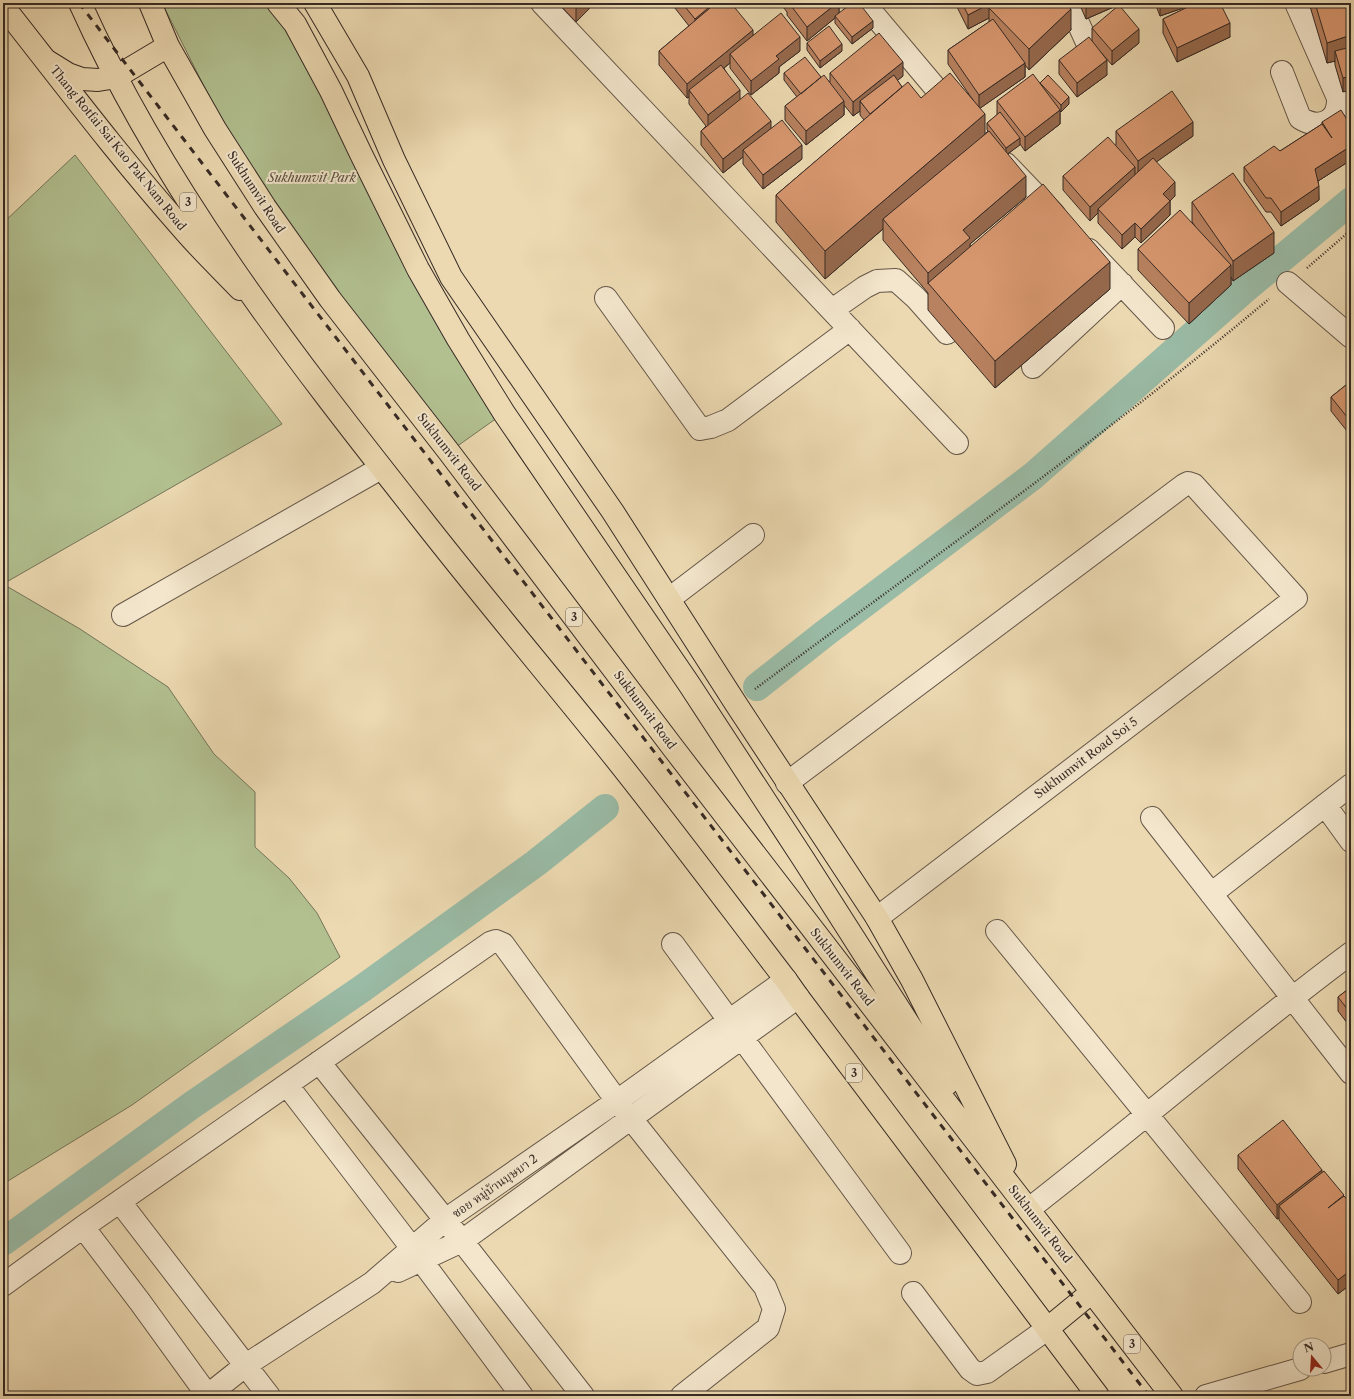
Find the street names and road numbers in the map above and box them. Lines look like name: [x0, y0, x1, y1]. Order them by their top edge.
street label: Thang Rotfai Sai Kao Pak Nam Road: [47, 62, 190, 234]
street label: Sukhumvit Road: [224, 148, 289, 236]
road number: 3: [180, 193, 196, 211]
street label: Sukhumvit Road: [414, 410, 485, 494]
road number: 3: [566, 608, 582, 626]
street label: Sukhumvit Road: [611, 667, 680, 753]
street label: Sukhumvit Road Soi 5: [1031, 714, 1140, 801]
street label: Sukhumvit Road: [807, 925, 878, 1009]
road number: 3: [846, 1064, 862, 1082]
street label: ซอย หมู่บ้านบุษบา 2: [449, 1151, 541, 1221]
street label: Sukhumvit Road: [1005, 1182, 1076, 1266]
road number: 3: [1124, 1335, 1140, 1353]

